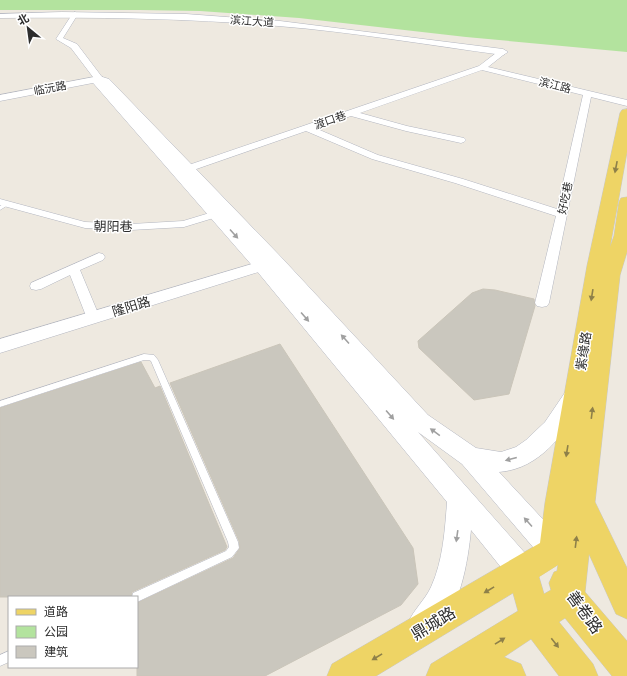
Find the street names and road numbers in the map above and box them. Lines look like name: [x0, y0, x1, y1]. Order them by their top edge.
street label: 滨江大道: [230, 13, 274, 30]
street label: 滨江路: [537, 75, 572, 96]
street label: 临沅路: [33, 79, 68, 98]
street label: 渡口巷: [312, 109, 348, 132]
street label: 好吃巷: [556, 181, 575, 216]
street label: 朝阳巷: [93, 219, 133, 234]
street label: 隆阳路: [110, 294, 152, 319]
street label: 紫缘路: [573, 331, 594, 372]
street label: 善卷路: [563, 587, 606, 637]
street label: 鼎城路: [408, 603, 459, 644]

